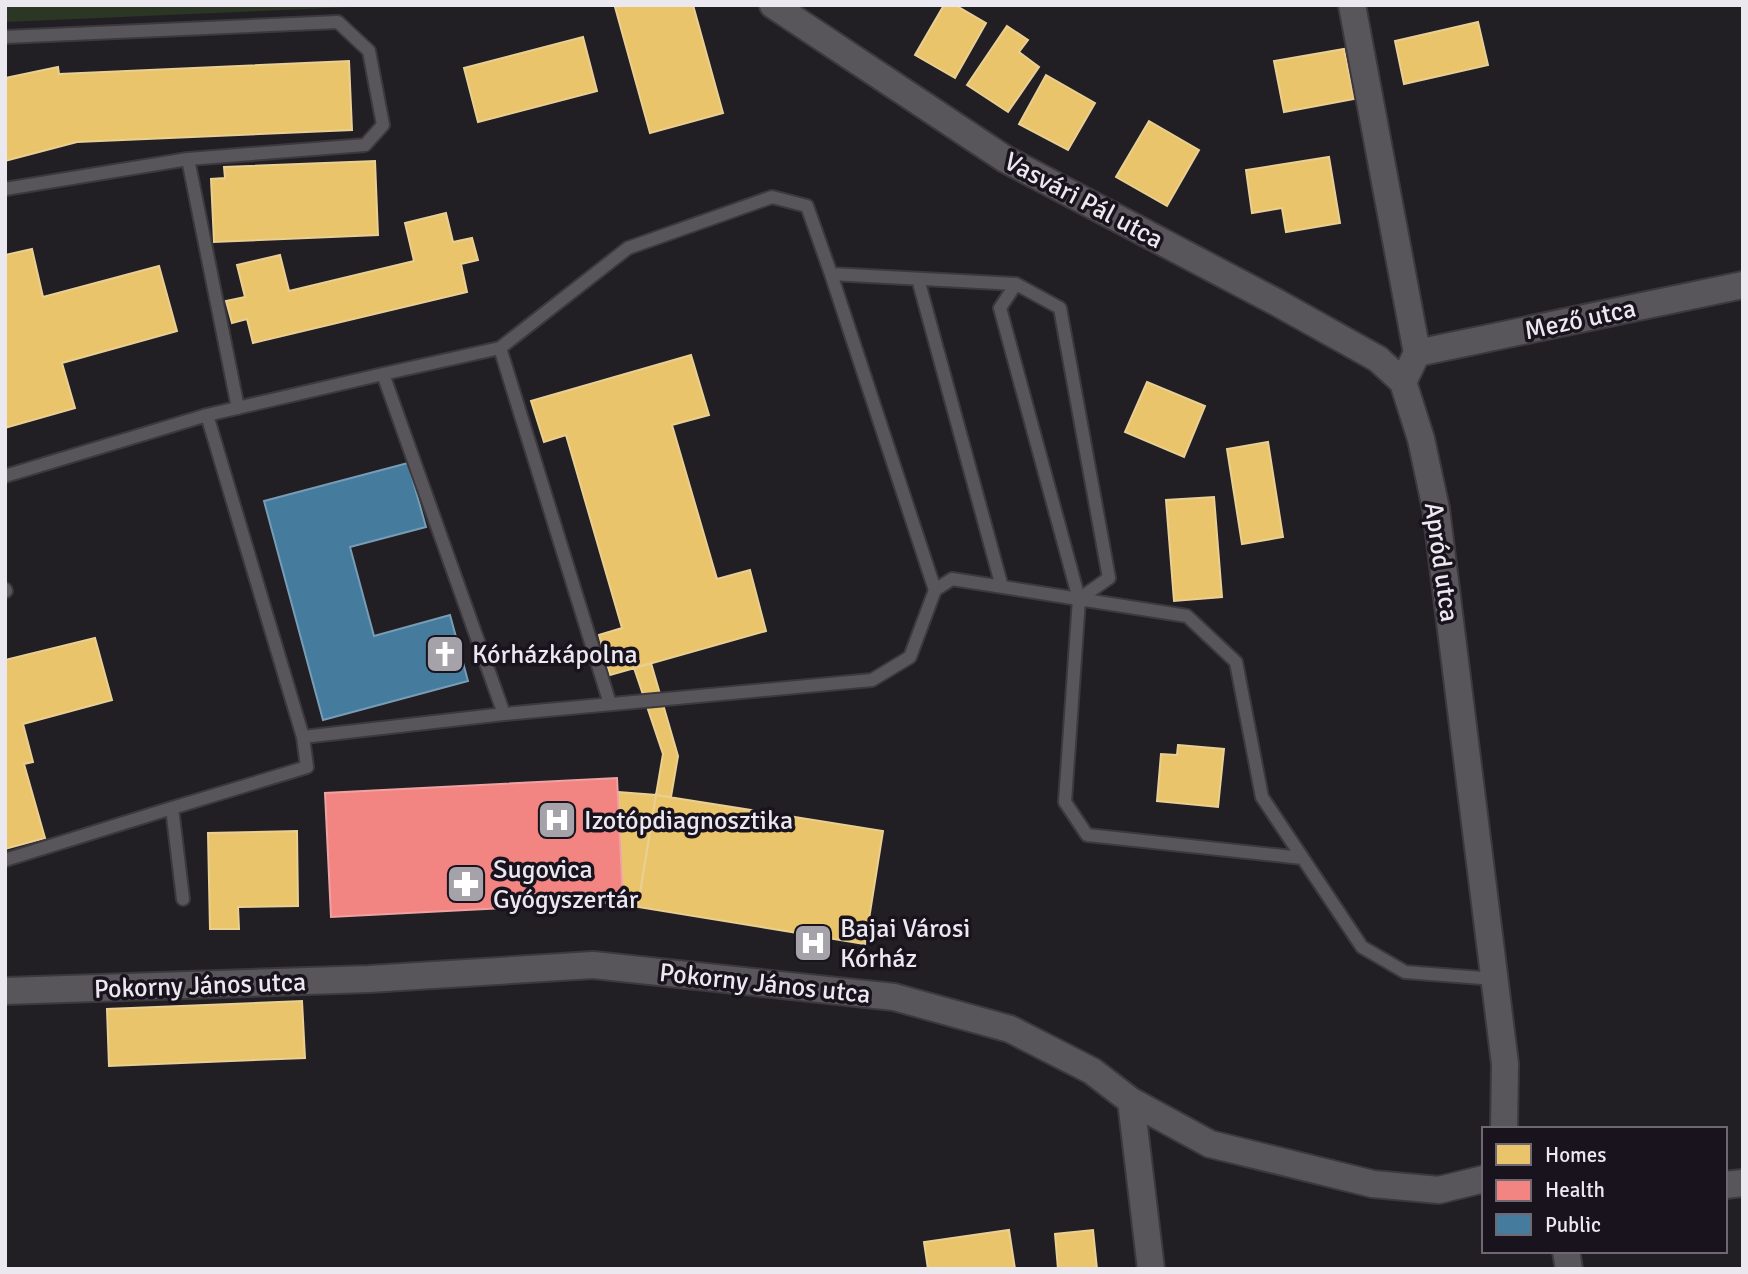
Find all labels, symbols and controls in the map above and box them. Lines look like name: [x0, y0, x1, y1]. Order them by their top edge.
street label: Vasvári Pál utca: [999, 146, 1169, 256]
street label: Mező utca: [1522, 293, 1639, 347]
street label: Apród utca: [1417, 500, 1465, 624]
church icon: Kórházkápolna: [424, 633, 466, 675]
place label: Kórházkápolna: [472, 639, 638, 671]
hospital icon: Izotópdiagnosztika: [536, 799, 578, 841]
place label: Izotópdiagnosztika: [584, 805, 793, 837]
place label: Sugovica Gyógyszertár: [493, 854, 639, 916]
pharmacy icon: Sugovica Gyógyszertár: [445, 863, 487, 905]
place label: Bajai Városi Kórház: [840, 913, 970, 975]
hospital icon: Bajai Városi Kórház: [792, 922, 834, 964]
street label: Pokorny János utca: [658, 957, 872, 1011]
street label: Pokorny János utca: [93, 966, 307, 1006]
legend: [1482, 1127, 1727, 1253]
text: Homes: [1545, 1142, 1607, 1168]
text: Health: [1545, 1177, 1605, 1203]
text: Public: [1545, 1212, 1601, 1238]

